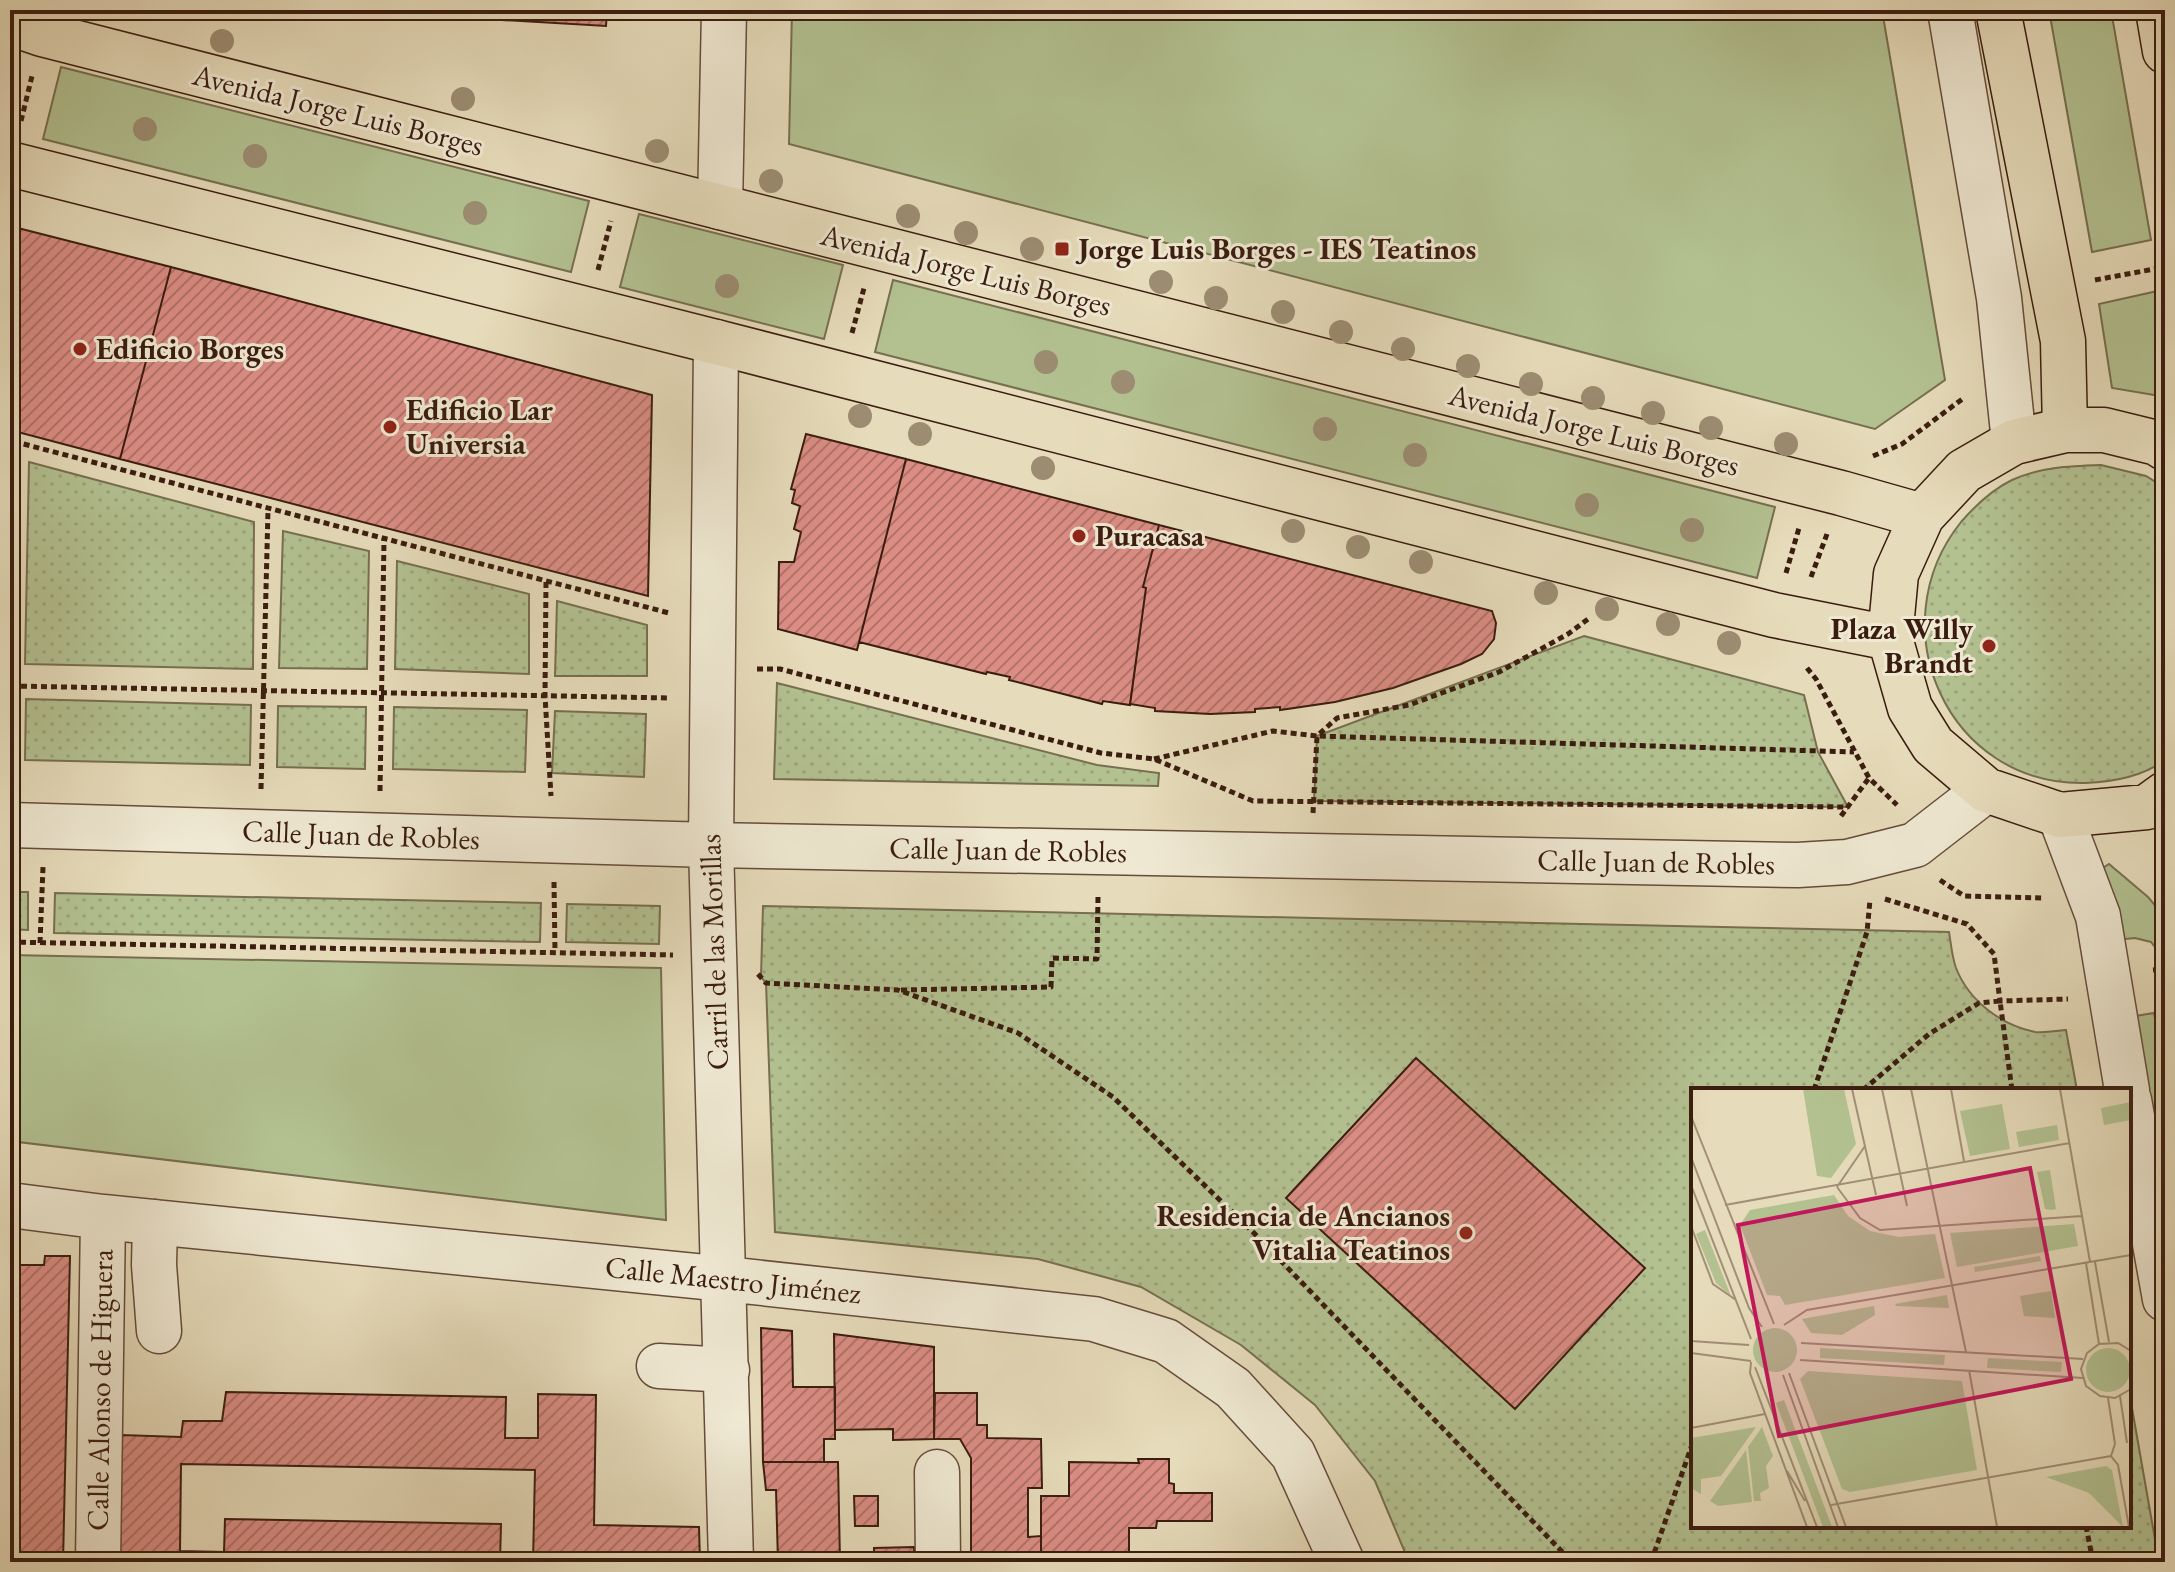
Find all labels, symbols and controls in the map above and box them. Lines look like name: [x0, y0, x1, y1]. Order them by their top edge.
street label: Avenida Jorge Luis Borges: [188, 54, 488, 165]
street label: Avenida Jorge Luis Borges: [816, 214, 1116, 325]
place label: Jorge Luis Borges - IES Teatinos: [1075, 229, 1476, 268]
marker: Jorge Luis Borges - IES Teatinos: [1053, 240, 1071, 258]
place label: Edificio Borges: [96, 329, 284, 368]
marker: Edificio Borges: [71, 340, 89, 358]
street label: Avenida Jorge Luis Borges: [1444, 374, 1744, 485]
place label: Edificio Lar Universia: [406, 390, 553, 463]
marker: Edificio Lar Universia: [381, 418, 399, 436]
place label: Puracasa: [1095, 516, 1205, 555]
marker: Puracasa: [1070, 527, 1088, 545]
place label: Plaza Willy Brandt: [1831, 609, 1974, 682]
marker: Plaza Willy Brandt: [1980, 637, 1998, 655]
street label: Calle Juan de Robles: [241, 811, 481, 858]
street label: Calle Juan de Robles: [889, 828, 1127, 871]
street label: Carril de las Morillas: [690, 833, 737, 1071]
street label: Calle Juan de Robles: [1537, 840, 1775, 883]
inset map: [1691, 1088, 2131, 1528]
place label: Residencia de Ancianos Vitalia Teatinos: [1157, 1196, 1450, 1269]
marker: Residencia de Ancianos Vitalia Teatinos: [1457, 1224, 1475, 1242]
street label: Calle Maestro Jiménez: [603, 1247, 864, 1312]
street label: Calle Alonso de Higuera: [78, 1249, 121, 1531]

